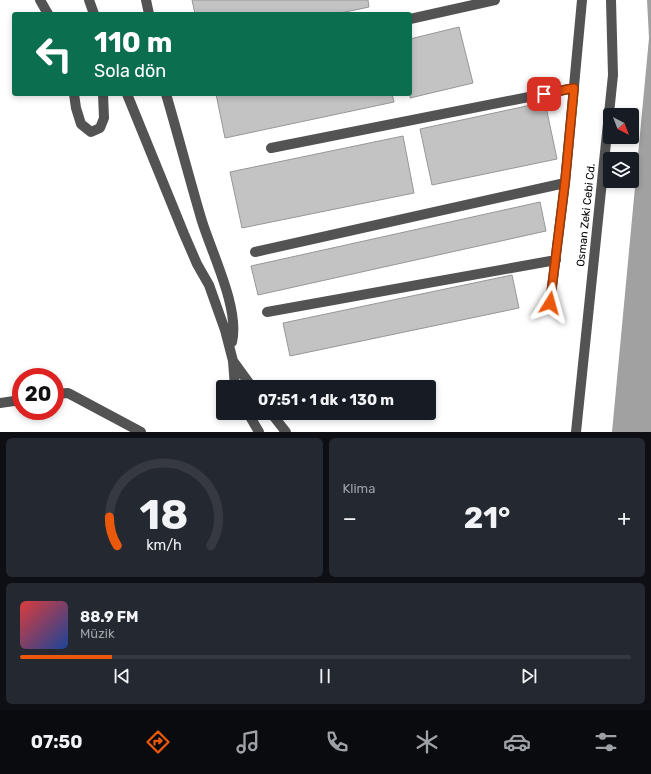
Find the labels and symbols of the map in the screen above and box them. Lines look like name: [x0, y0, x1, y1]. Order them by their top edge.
pin: [527, 77, 561, 111]
north arrow: [603, 108, 639, 144]
street label: Osman Zeki Cebi Cd.: [574, 162, 598, 267]
position arrow: [529, 282, 571, 324]
speed limit sign: 20: [12, 368, 64, 420]

